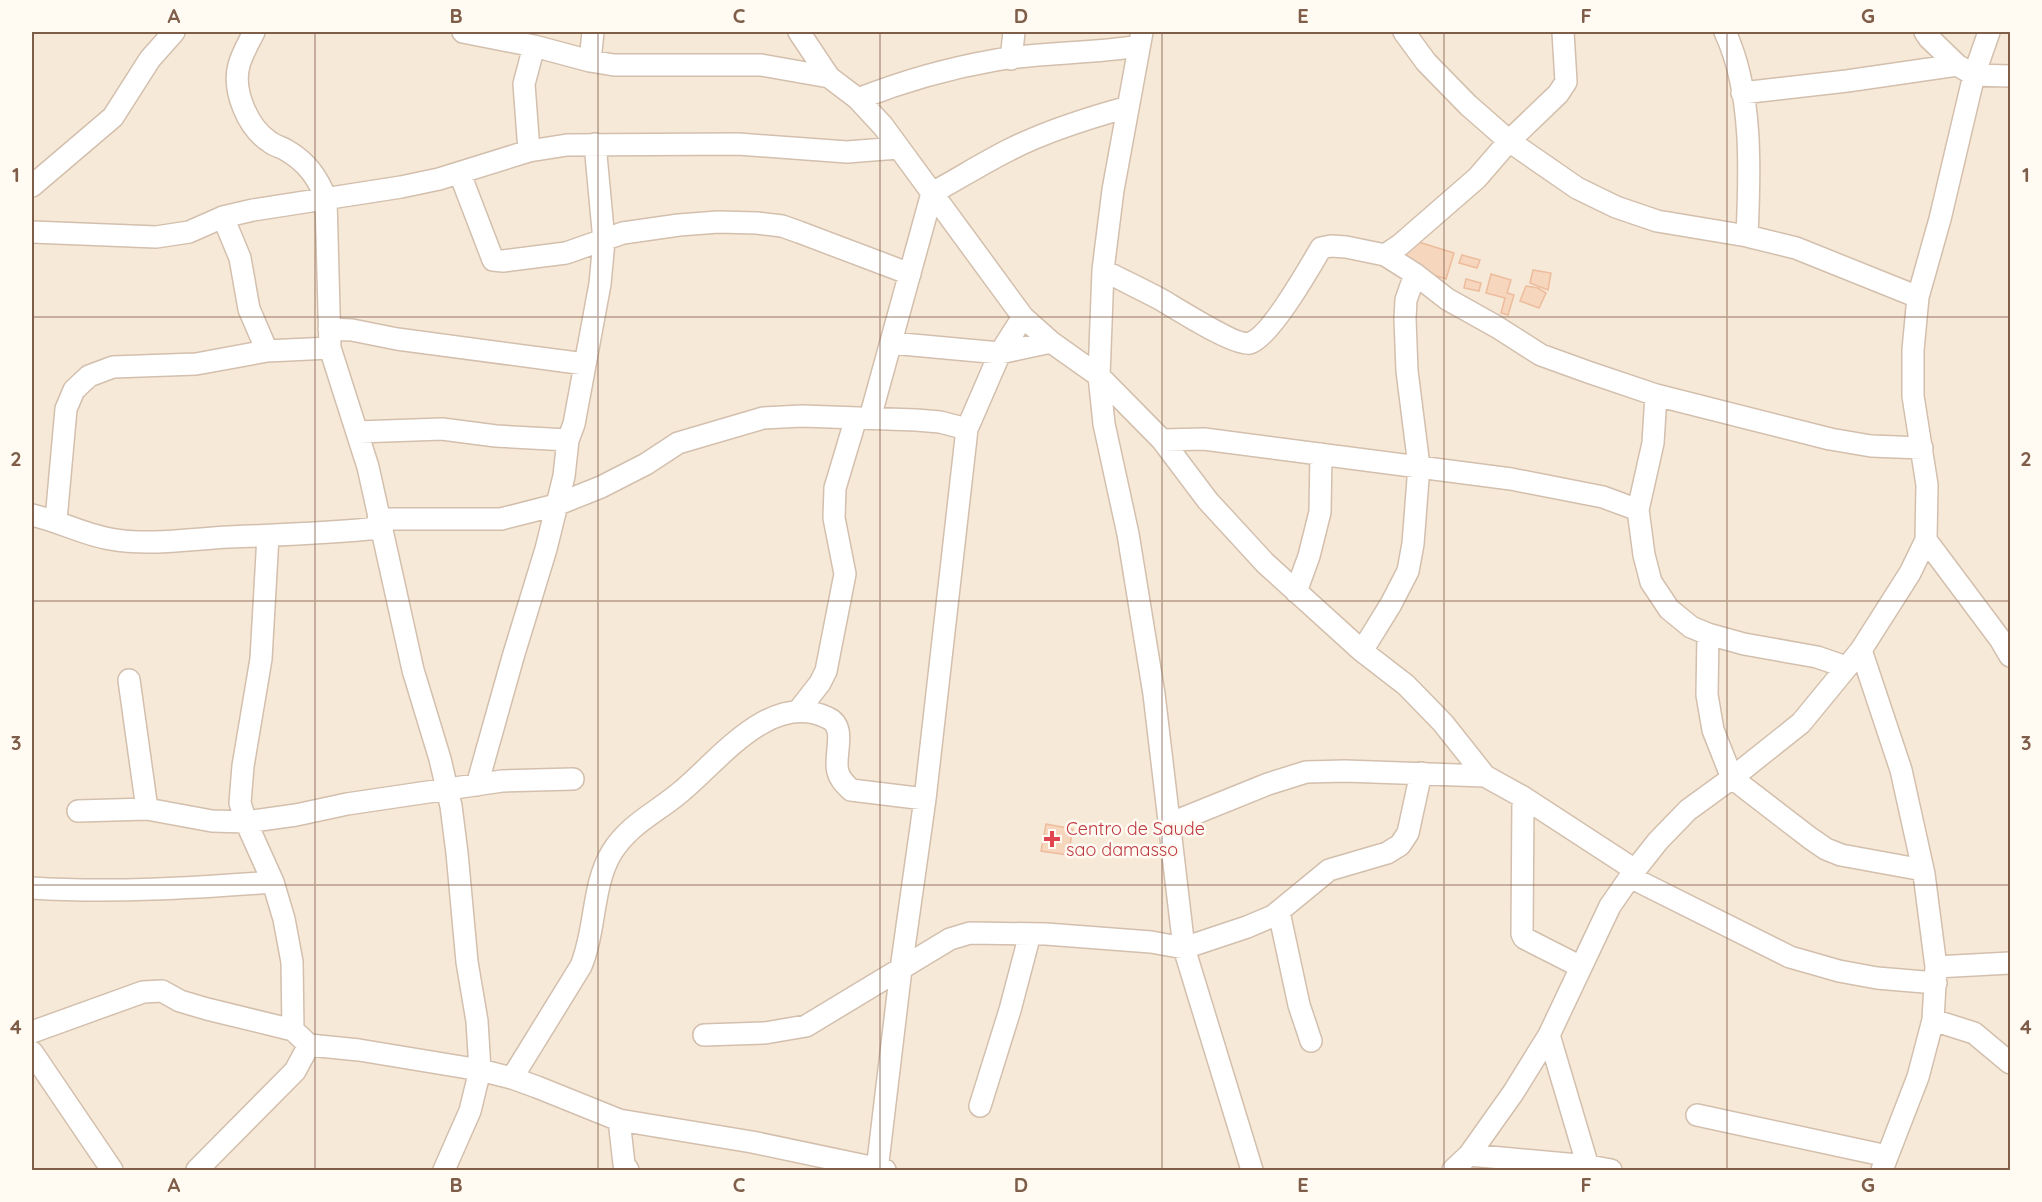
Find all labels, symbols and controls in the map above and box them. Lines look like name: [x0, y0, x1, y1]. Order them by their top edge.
text: A: [168, 3, 181, 28]
text: B: [449, 3, 463, 28]
text: C: [733, 3, 746, 28]
text: D: [1014, 3, 1028, 28]
text: E: [1297, 3, 1309, 28]
text: F: [1580, 3, 1592, 28]
text: G: [1861, 3, 1875, 28]
text: 1: [12, 162, 20, 187]
text: 1: [2022, 162, 2030, 187]
text: 2: [10, 446, 22, 471]
text: 2: [2020, 446, 2032, 471]
text: 3: [11, 730, 21, 755]
text: 3: [2021, 730, 2031, 755]
place label: Centro de Saude sao damasso: [1066, 817, 1205, 861]
marker: Centro de Saude sao damasso: [1043, 830, 1061, 848]
text: 4: [10, 1014, 22, 1039]
text: 4: [2020, 1014, 2032, 1039]
text: A: [168, 1172, 181, 1197]
text: B: [449, 1172, 463, 1197]
text: C: [733, 1172, 746, 1197]
text: D: [1014, 1172, 1028, 1197]
text: E: [1297, 1172, 1309, 1197]
text: F: [1580, 1172, 1592, 1197]
text: G: [1861, 1172, 1875, 1197]

